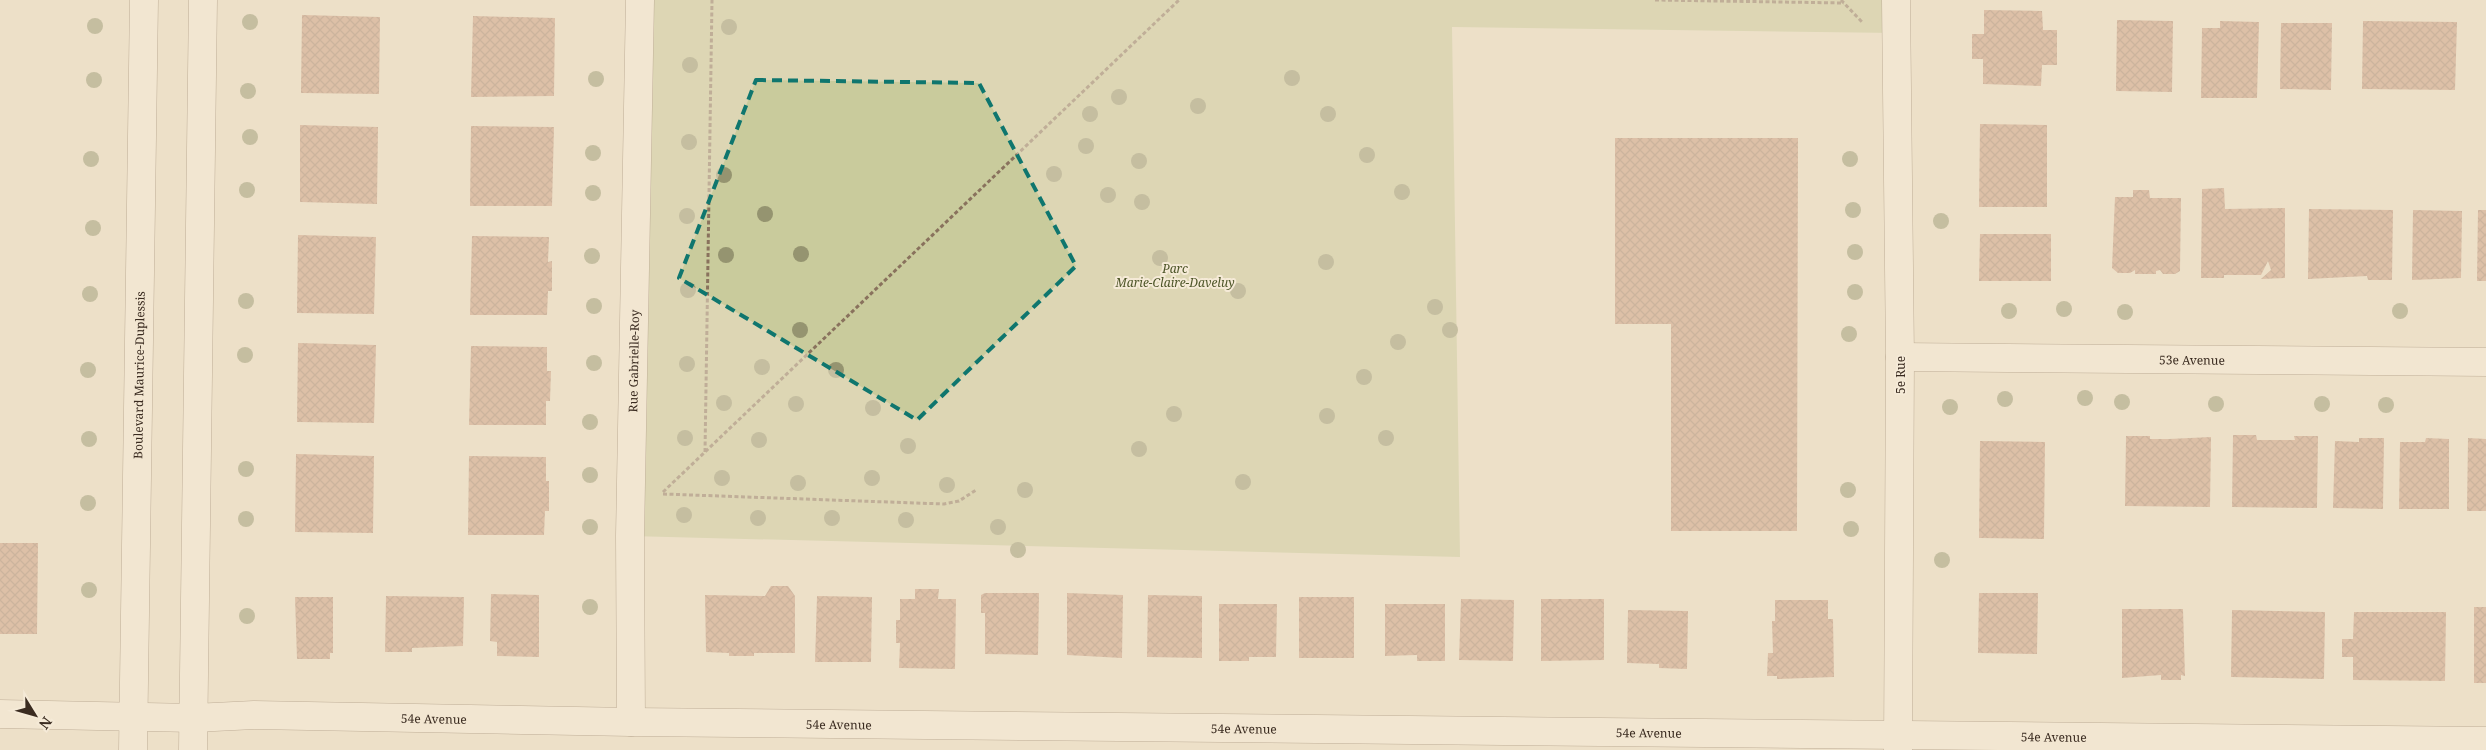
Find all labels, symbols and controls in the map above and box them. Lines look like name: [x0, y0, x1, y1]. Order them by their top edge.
park label: Parc Marie-Claire-Daveluy: [1114, 260, 1235, 291]
street label: Boulevard Maurice-Duplessis: [129, 291, 148, 459]
street label: Rue Gabrielle-Roy: [624, 309, 643, 413]
street label: 53e Avenue: [2159, 351, 2225, 368]
street label: 5e Rue: [1892, 356, 1909, 394]
north arrow: [10, 690, 60, 740]
street label: 54e Avenue: [401, 709, 467, 727]
text: N: [35, 713, 57, 733]
street label: 54e Avenue: [806, 715, 872, 733]
street label: 54e Avenue: [1211, 719, 1277, 737]
street label: 54e Avenue: [1616, 724, 1682, 741]
street label: 54e Avenue: [2021, 728, 2087, 745]

